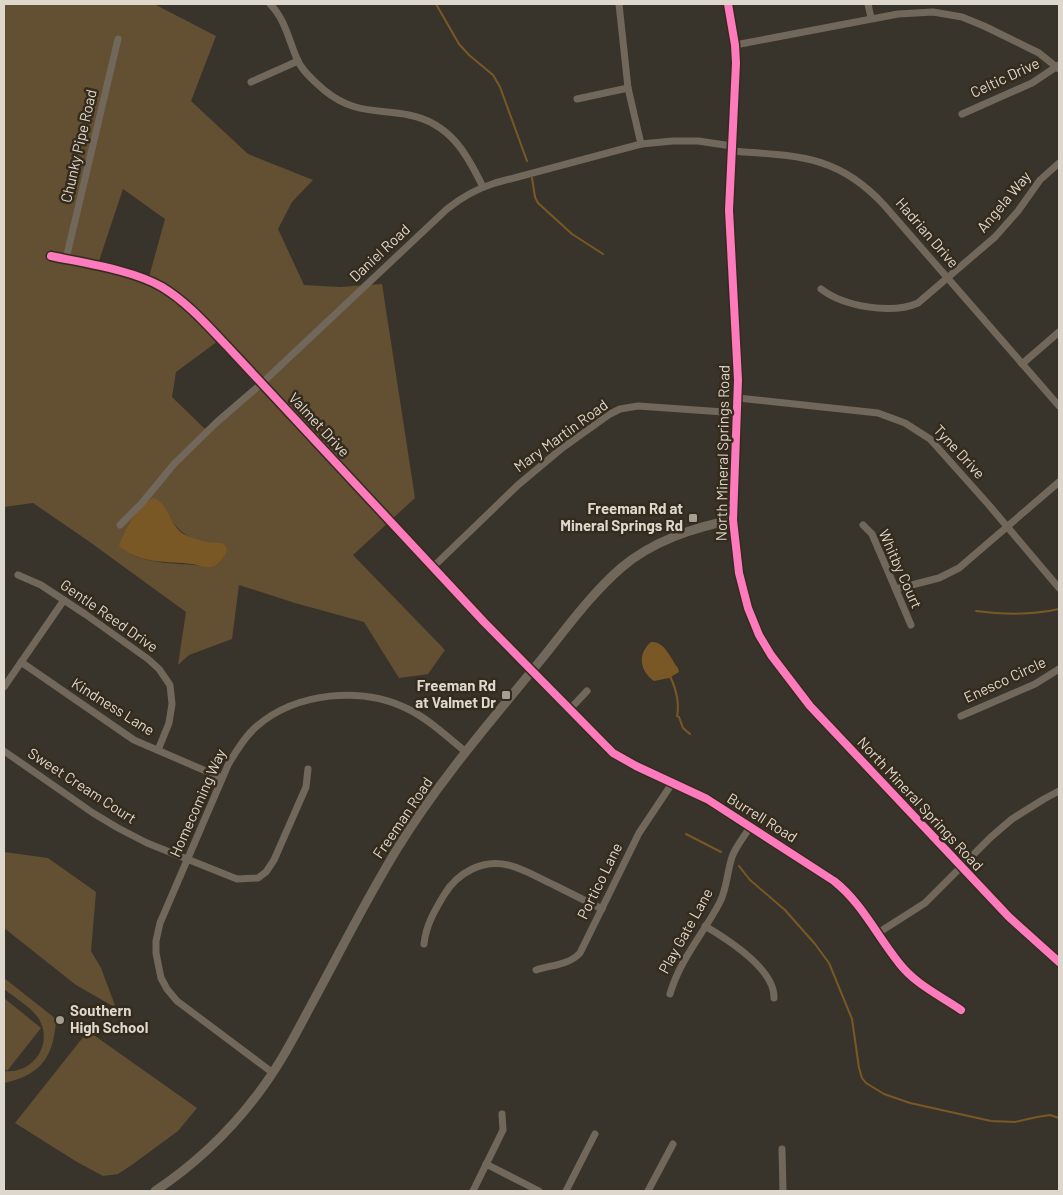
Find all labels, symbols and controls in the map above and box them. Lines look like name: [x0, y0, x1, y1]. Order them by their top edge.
street label: Celtic Drive: [967, 53, 1042, 101]
street label: Chunky Pipe Road: [56, 87, 100, 204]
street label: Angela Way: [972, 167, 1034, 236]
street label: Hadrian Drive: [892, 194, 963, 271]
street label: Daniel Road: [345, 220, 413, 285]
street label: North Mineral Springs Road: [711, 365, 733, 541]
street label: Valmet Drive: [285, 388, 354, 460]
street label: Mary Martin Road: [510, 395, 611, 475]
street label: Tyne Drive: [930, 421, 989, 482]
place label: Freeman Rd at Mineral Springs Rd: [560, 499, 683, 534]
marker: Freeman Rd at Mineral Springs Rd: [687, 512, 699, 524]
street label: Whitby Court: [875, 526, 926, 611]
street label: Gentle Reed Drive: [57, 575, 162, 656]
street label: Enesco Circle: [961, 652, 1049, 706]
street label: Kindness Lane: [69, 674, 158, 739]
place label: Freeman Rd at Valmet Dr: [415, 676, 496, 711]
marker: Freeman Rd at Valmet Dr: [500, 689, 512, 701]
street label: North Mineral Springs Road: [854, 733, 987, 874]
street label: Sweet Cream Court: [25, 743, 140, 827]
street label: Homecoming Way: [165, 746, 229, 859]
street label: Freeman Road: [368, 773, 436, 861]
street label: Burrell Road: [724, 789, 801, 846]
street label: Portico Lane: [573, 839, 625, 922]
street label: Play Gate Lane: [654, 885, 716, 976]
place label: Southern High School: [70, 1001, 148, 1036]
marker: Southern High School: [54, 1014, 66, 1026]

